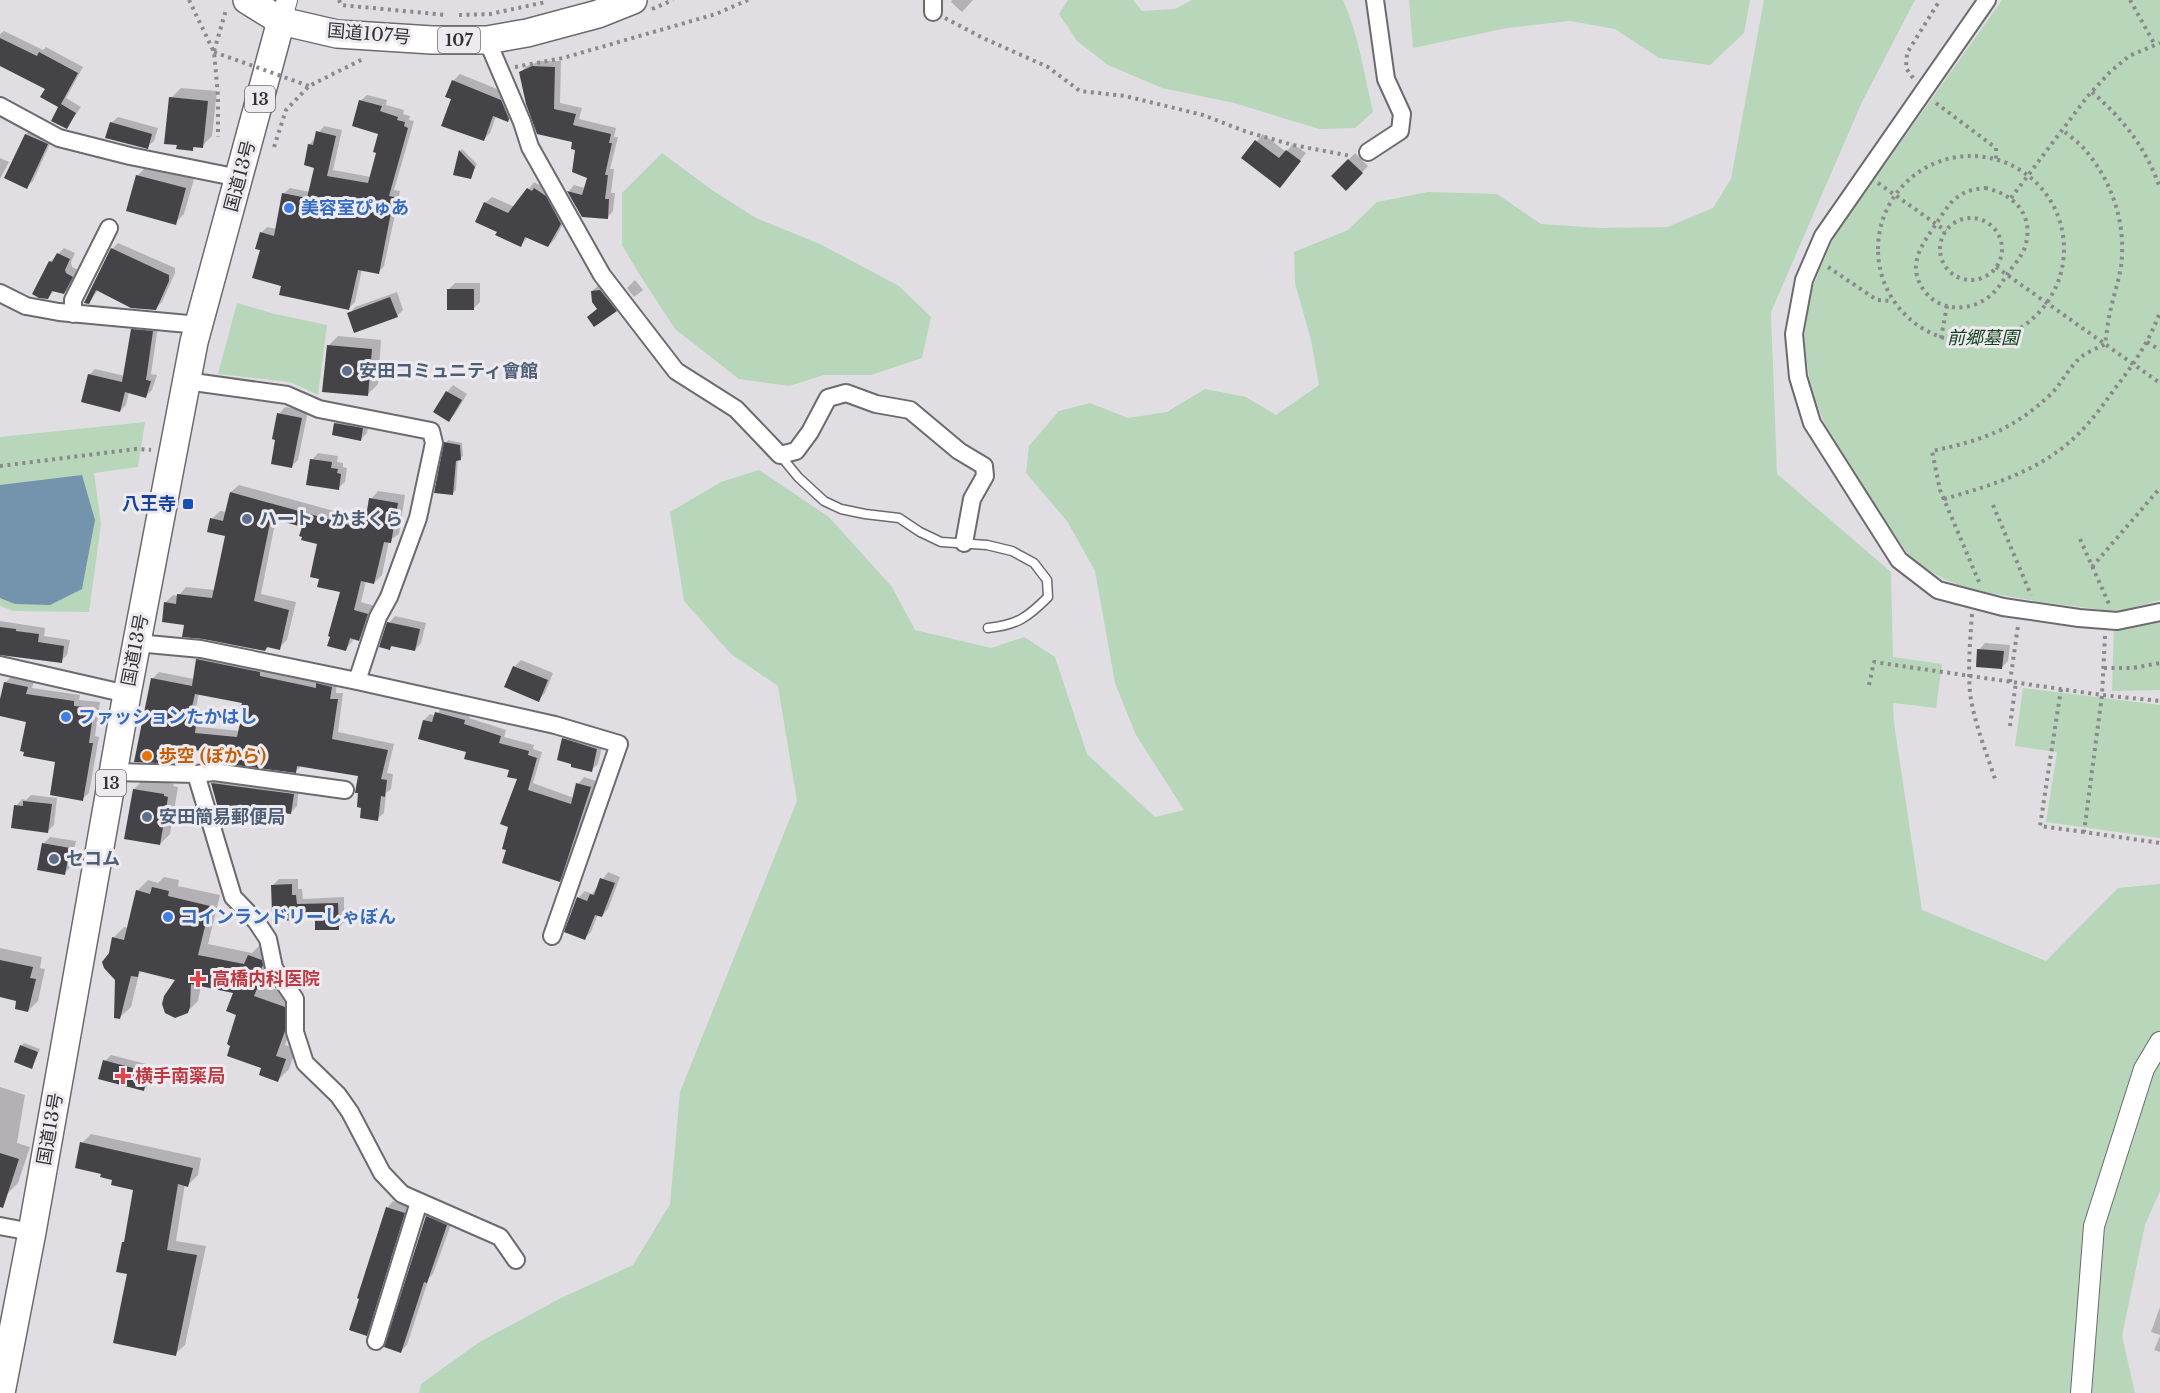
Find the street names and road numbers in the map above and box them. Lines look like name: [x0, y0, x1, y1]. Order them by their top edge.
street label: 国道107号: [326, 19, 412, 49]
road number: 107: [438, 27, 480, 53]
road number: 13: [245, 86, 275, 112]
street label: 国道13号: [220, 138, 260, 214]
street label: 国道13号: [117, 612, 153, 688]
road number: 13: [96, 770, 126, 796]
street label: 国道13号: [33, 1091, 67, 1167]

